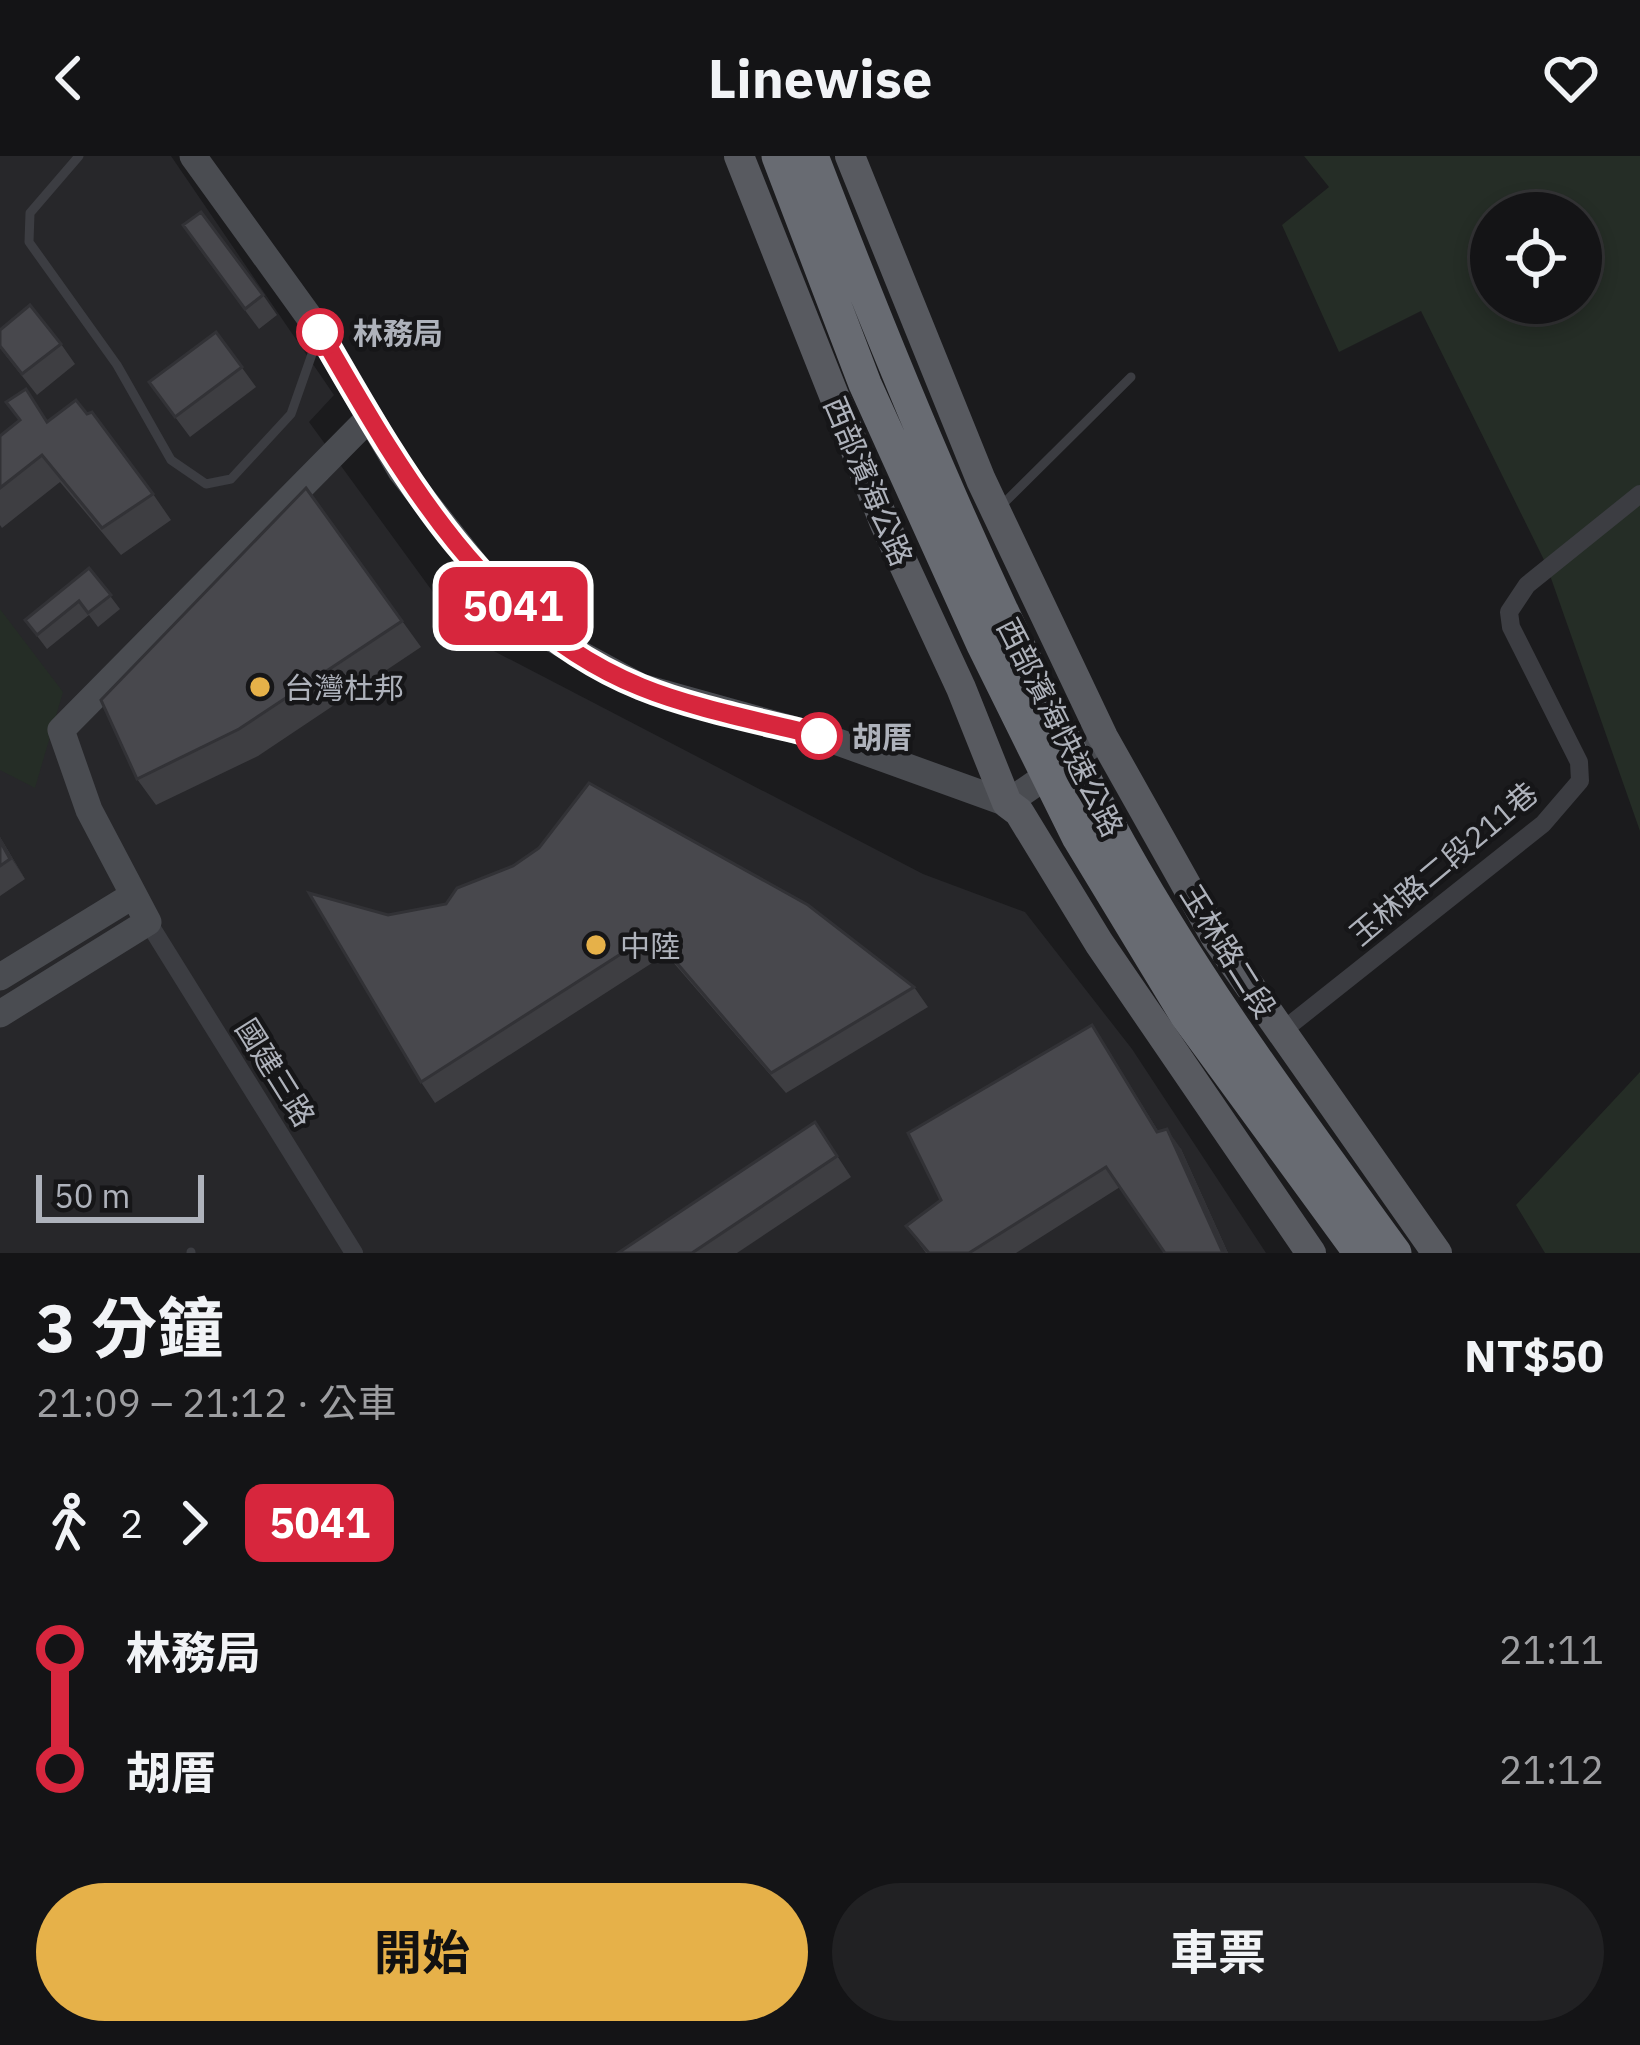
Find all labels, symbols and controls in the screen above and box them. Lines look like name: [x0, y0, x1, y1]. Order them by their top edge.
text: Linewise: [708, 43, 932, 113]
icon: back: [36, 45, 102, 111]
icon: heart: [1538, 45, 1604, 111]
map controls: [1470, 192, 1602, 324]
button: locate: [1470, 192, 1602, 324]
marker: 林務局: [298, 310, 342, 354]
place label: 林務局: [353, 313, 443, 352]
street label: 西部濱海公路: [816, 391, 922, 571]
line badge: 5041: [429, 567, 597, 645]
text: 5041: [463, 578, 563, 633]
street label: 西部濱海快速公路: [989, 611, 1133, 843]
place label: 台灣杜邦: [284, 668, 404, 707]
marker: 台灣杜邦: [247, 674, 273, 700]
marker: 胡厝: [797, 714, 841, 758]
place label: 胡厝: [852, 717, 912, 756]
street label: 玉林路二段211巷: [1341, 773, 1545, 953]
street label: 玉林路二段: [1173, 877, 1285, 1025]
place label: 中陸: [620, 926, 680, 965]
marker: 中陸: [583, 932, 609, 958]
street label: 國建三路: [228, 1011, 324, 1133]
scale bar: [36, 1169, 204, 1222]
text: 50 m: [54, 1174, 130, 1217]
text: 3 分鐘: [36, 1284, 223, 1370]
text: NT$50: [1464, 1326, 1604, 1384]
text: 21:09 – 21:12 · 公車: [36, 1377, 396, 1428]
icon: walk: [36, 1490, 102, 1556]
icon: forward: [161, 1490, 227, 1556]
text: 5041: [269, 1495, 370, 1550]
text: 2: [120, 1498, 143, 1549]
text: 林務局: [126, 1623, 261, 1681]
text: 21:11: [1499, 1624, 1604, 1675]
text: 胡厝: [126, 1743, 216, 1801]
text: 21:12: [1499, 1744, 1604, 1795]
button: 開始: [36, 1883, 808, 2021]
button: 車票: [832, 1883, 1604, 2021]

